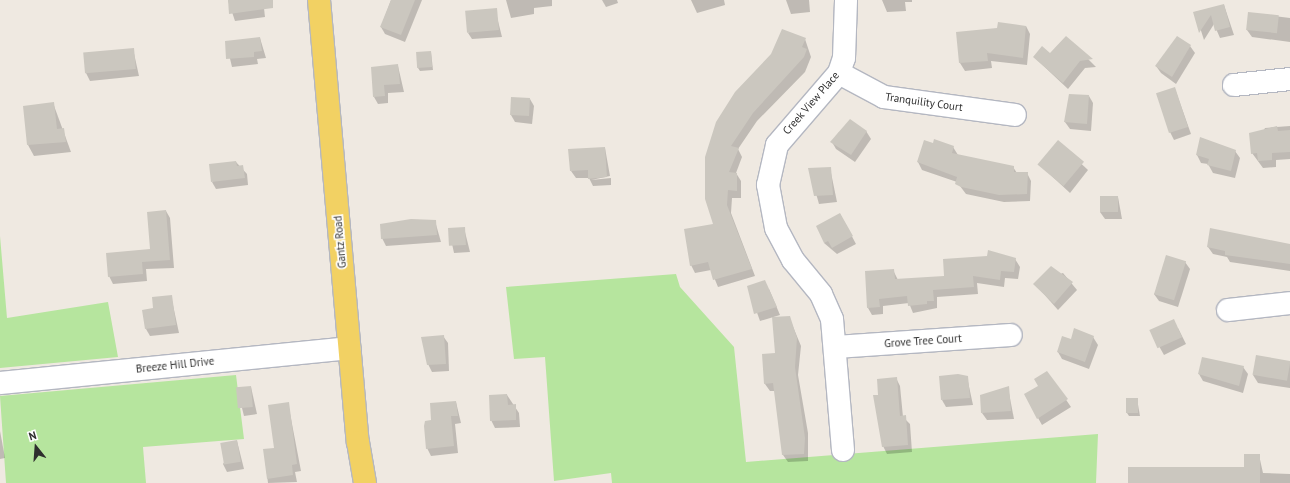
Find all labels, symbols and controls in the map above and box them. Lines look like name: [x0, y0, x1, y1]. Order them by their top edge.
street label: Creek View Place: [780, 69, 842, 137]
street label: Tranquility Court: [884, 90, 964, 114]
street label: Gantz Road: [331, 215, 349, 269]
street label: Grove Tree Court: [884, 332, 962, 350]
street label: Breeze Hill Drive: [135, 354, 215, 376]
north arrow: [16, 427, 56, 467]
text: N: [27, 428, 38, 443]

